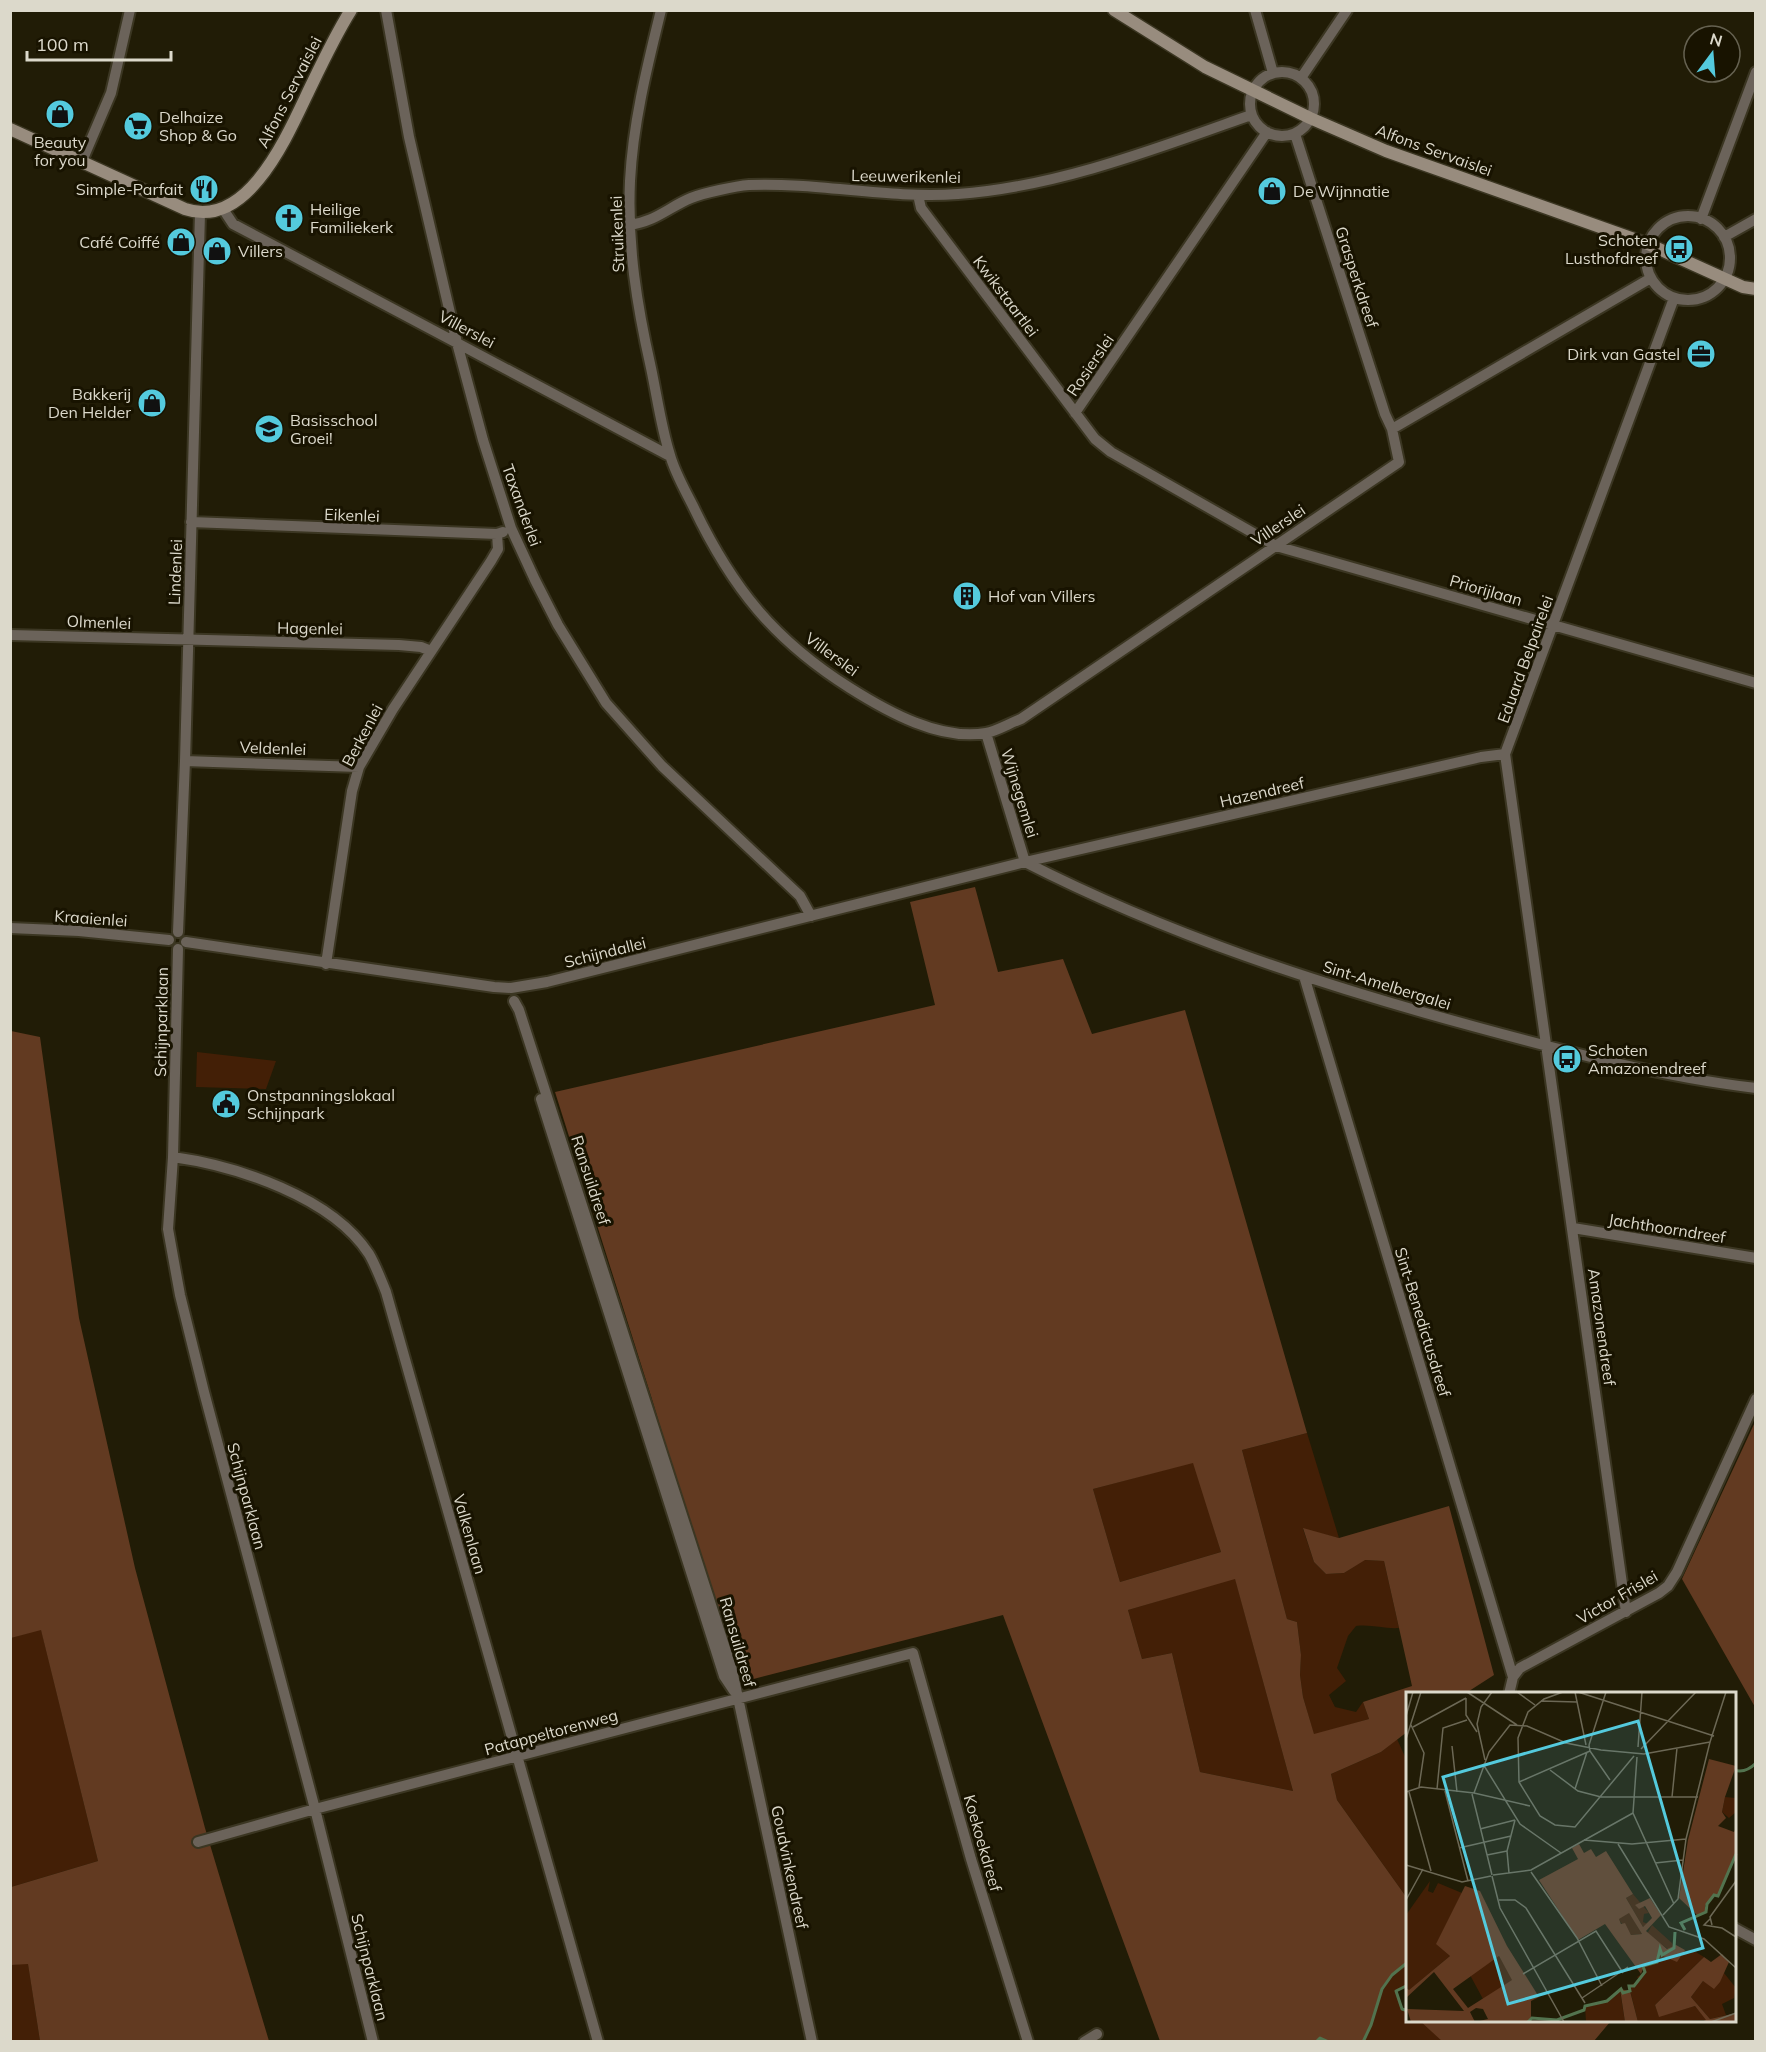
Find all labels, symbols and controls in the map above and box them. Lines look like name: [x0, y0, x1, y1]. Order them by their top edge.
scale bar: [27, 24, 171, 62]
north arrow: [1682, 24, 1742, 84]
text: N: [1708, 28, 1725, 51]
text: 100 m: [36, 33, 89, 56]
street label: Alfons Servaislei: [252, 33, 326, 151]
shop icon: Beauty for you: [44, 98, 76, 130]
place label: Delhaize Shop & Go: [159, 107, 237, 145]
supermarket icon: Delhaize Shop & Go: [122, 110, 154, 142]
street label: Alfons Servaislei: [1373, 120, 1495, 180]
place label: Beauty for you: [34, 132, 87, 170]
street label: Leeuwerikenlei: [851, 165, 961, 187]
restaurant icon: Simple-Parfait: [188, 173, 220, 205]
shop icon: De Wijnnatie: [1256, 175, 1288, 207]
place label: Simple-Parfait: [76, 179, 183, 199]
place label: De Wijnnatie: [1293, 181, 1390, 201]
street label: Struikenlei: [606, 195, 628, 273]
place label: Heilige Familiekerk: [310, 199, 394, 237]
church icon: Heilige Familiekerk: [273, 202, 305, 234]
street label: Grasperkdreef: [1331, 224, 1383, 331]
shop icon: Café Coiffé: [165, 226, 197, 258]
place label: Schoten Lusthofdreef: [1565, 230, 1659, 268]
place label: Café Coiffé: [79, 232, 160, 252]
bus stop icon: Schoten Lusthofdreef: [1663, 233, 1695, 265]
shop icon: Villers: [201, 235, 233, 267]
place label: Villers: [238, 241, 283, 261]
street label: Kwikstaartlei: [969, 252, 1043, 340]
street label: Villerslei: [435, 306, 499, 352]
street label: Rosierslei: [1062, 330, 1118, 400]
office icon: Dirk van Gastel: [1685, 338, 1717, 370]
place label: Dirk van Gastel: [1567, 344, 1680, 364]
place label: Bakkerij Den Helder: [48, 384, 131, 422]
shop icon: Bakkerij Den Helder: [136, 387, 168, 419]
place label: Basisschool Groei!: [290, 410, 377, 448]
school or university icon: Basisschool Groei!: [253, 413, 285, 445]
street label: Taxanderlei: [498, 461, 546, 549]
street label: Villerslei: [1247, 500, 1309, 550]
street label: Eikenlei: [324, 504, 380, 526]
street label: Lindenlei: [164, 539, 186, 605]
street label: Priorijlaan: [1447, 570, 1525, 610]
building icon: Hof van Villers: [951, 580, 983, 612]
place label: Hof van Villers: [988, 586, 1095, 606]
street label: Eduard Belpairelei: [1493, 592, 1557, 726]
street label: Olmenlei: [66, 611, 132, 633]
street label: Hagenlei: [277, 617, 343, 639]
street label: Villerslei: [801, 628, 863, 680]
street label: Berkenlei: [337, 700, 387, 770]
street label: Veldenlei: [239, 737, 307, 759]
street label: Wijnegemlei: [997, 746, 1043, 840]
street label: Hazendreef: [1218, 772, 1307, 811]
street label: Kraaienlei: [54, 905, 128, 931]
street label: Schijndallei: [562, 932, 648, 972]
street label: Sint-Amelbergalei: [1320, 956, 1454, 1014]
street label: Schijnparklaan: [150, 967, 172, 1077]
place label: Schoten Amazonendreef: [1588, 1040, 1707, 1078]
bus stop icon: Schoten Amazonendreef: [1551, 1043, 1583, 1075]
place label: Onstpanningslokaal Schijnpark: [247, 1085, 395, 1123]
public building icon: Onstpanningslokaal Schijnpark: [210, 1088, 242, 1120]
street label: Ransuildreef: [567, 1133, 615, 1228]
street label: Jachthoorndreef: [1607, 1209, 1728, 1247]
street label: Sint-Benedictusdreef: [1391, 1245, 1455, 1400]
street label: Amazonendreef: [1584, 1267, 1620, 1388]
street label: Schijnparklaan: [223, 1440, 271, 1552]
street label: Valkenlaan: [449, 1492, 491, 1576]
street label: Victor Frislei: [1573, 1566, 1661, 1628]
street label: Ransuildreef: [716, 1595, 761, 1690]
inset map: [1406, 1692, 1736, 2022]
street label: Patappeltorenweg: [482, 1705, 620, 1759]
street label: Koekoekdreef: [960, 1792, 1007, 1894]
street label: Goudvinkendreef: [767, 1804, 813, 1931]
street label: Schijnparklaan: [347, 1911, 393, 2023]

